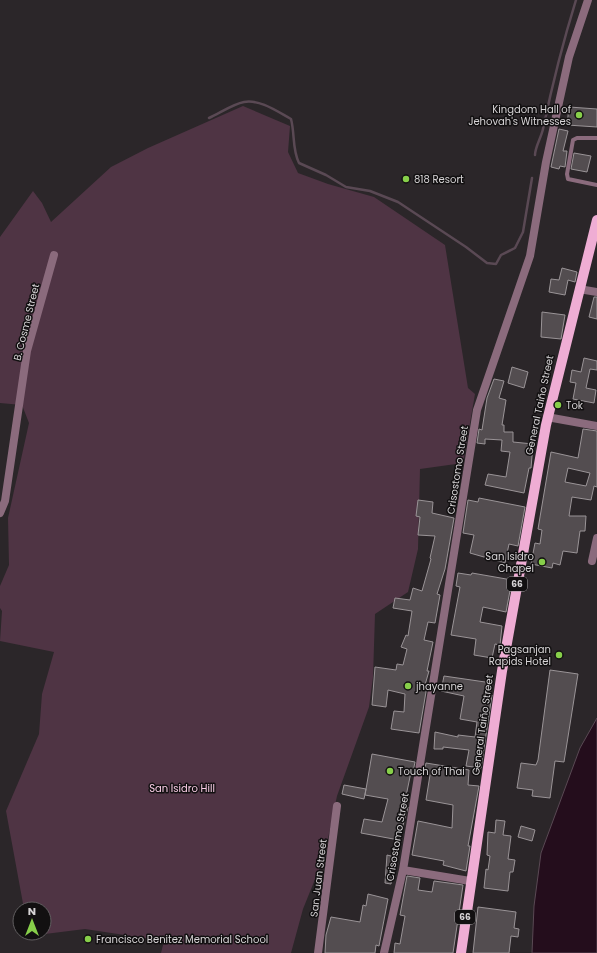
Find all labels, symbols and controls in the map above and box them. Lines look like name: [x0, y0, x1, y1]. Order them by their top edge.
place label: Kingdom Hall of Jehovah's Witnesses: [468, 102, 571, 129]
marker: Kingdom Hall of Jehovah's Witnesses: [574, 110, 584, 120]
place label: 818 Resort: [414, 172, 464, 187]
marker: 818 Resort: [401, 174, 411, 184]
street label: B. Cosme Street: [10, 282, 43, 362]
street label: General Taiño Street: [522, 354, 557, 456]
place label: Tok: [566, 398, 584, 413]
marker: Tok: [553, 400, 563, 410]
street label: Crisostomo Street: [443, 424, 472, 515]
place label: San Isidro Chapel: [485, 549, 534, 576]
marker: San Isidro Chapel: [537, 557, 547, 567]
road number: 66: [507, 577, 527, 591]
place label: Pagsanjan Rapids Hotel: [489, 642, 551, 669]
marker: Pagsanjan Rapids Hotel: [554, 650, 564, 660]
street label: General Taiño Street: [468, 673, 497, 776]
place label: jhayanne: [415, 679, 463, 694]
marker: jhayanne: [403, 681, 413, 691]
place label: Touch of Thai: [398, 764, 465, 779]
marker: Touch of Thai: [385, 766, 395, 776]
park label: San Isidro Hill: [149, 781, 215, 796]
street label: Crisostomo Street: [382, 791, 413, 882]
street label: San Juan Street: [306, 838, 331, 918]
north arrow: [12, 901, 52, 941]
text: N: [28, 903, 36, 919]
road number: 66: [455, 910, 475, 924]
place label: Francisco Benitez Memorial School: [96, 932, 268, 947]
marker: Francisco Benitez Memorial School: [83, 934, 93, 944]

